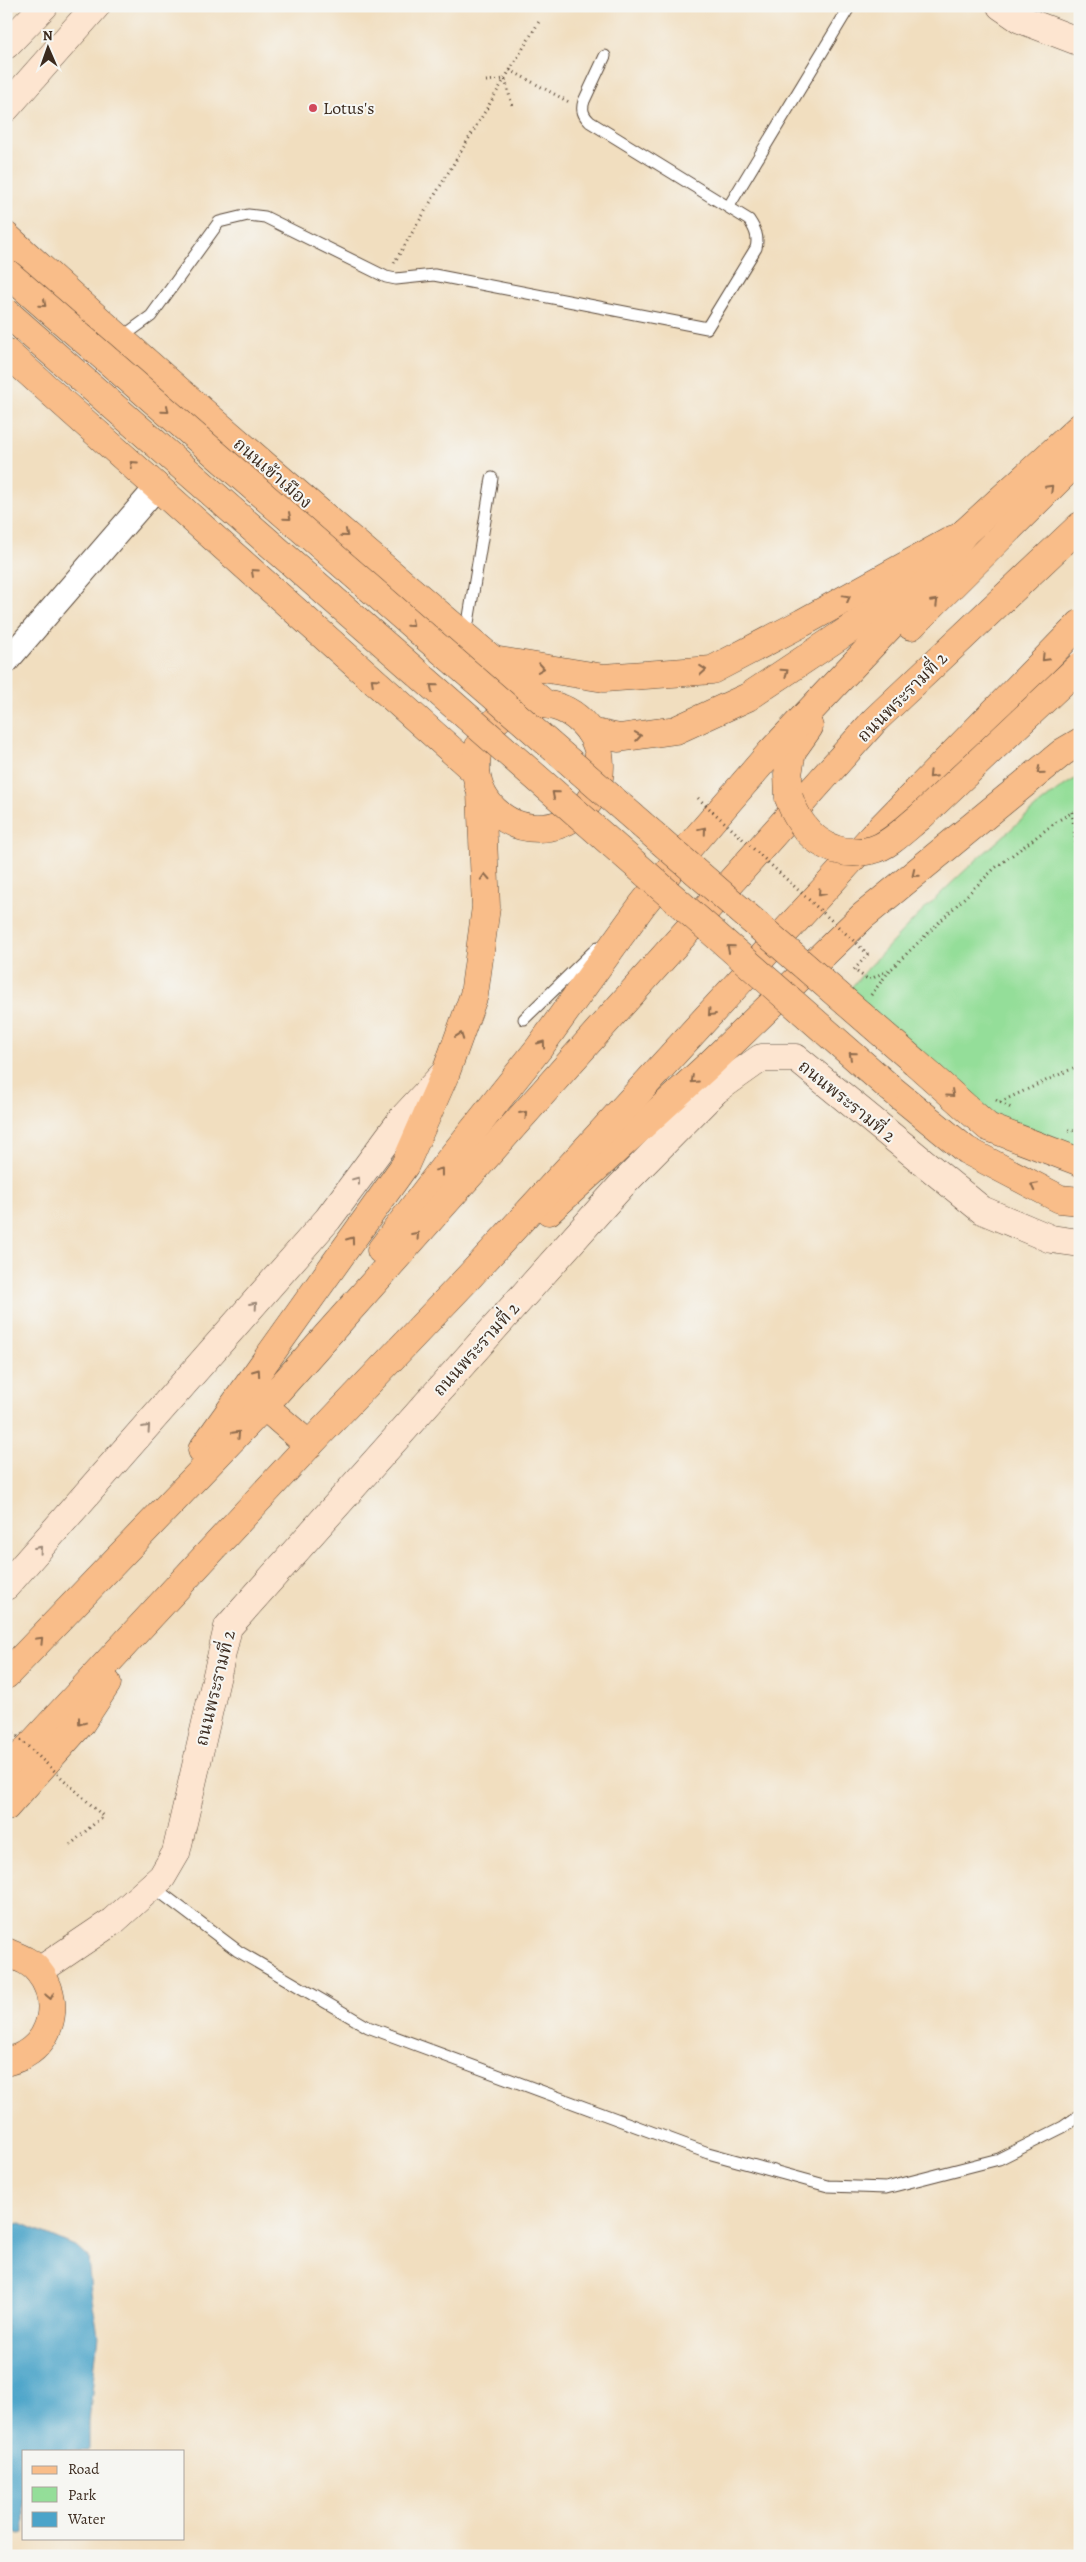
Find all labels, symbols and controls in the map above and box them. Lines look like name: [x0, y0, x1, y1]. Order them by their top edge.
north arrow: [22, 22, 72, 72]
text: N: [42, 26, 53, 45]
place label: Lotus's: [323, 96, 374, 120]
marker: Lotus's: [307, 102, 319, 114]
one-way arrow: [37, 298, 46, 306]
one-way arrow: [160, 404, 169, 413]
street label: ถนนเข้าเมือง: [228, 432, 318, 514]
one-way arrow: [129, 460, 138, 469]
one-way arrow: [1044, 485, 1053, 494]
one-way arrow: [283, 511, 292, 520]
one-way arrow: [339, 529, 348, 537]
one-way arrow: [250, 569, 259, 578]
one-way arrow: [842, 594, 851, 604]
one-way arrow: [929, 599, 938, 608]
one-way arrow: [405, 618, 414, 627]
street label: ถนนพระรามที่ 2: [850, 645, 953, 747]
one-way arrow: [1042, 652, 1051, 661]
one-way arrow: [538, 662, 546, 673]
one-way arrow: [699, 665, 707, 676]
one-way arrow: [779, 669, 789, 678]
one-way arrow: [371, 678, 380, 687]
one-way arrow: [430, 684, 439, 693]
one-way arrow: [633, 731, 642, 741]
one-way arrow: [1037, 765, 1046, 774]
one-way arrow: [929, 769, 938, 778]
one-way arrow: [552, 791, 561, 800]
one-way arrow: [697, 827, 705, 836]
one-way arrow: [911, 868, 920, 877]
one-way arrow: [479, 873, 490, 881]
one-way arrow: [818, 887, 827, 896]
one-way arrow: [727, 945, 736, 954]
one-way arrow: [708, 1007, 717, 1016]
one-way arrow: [454, 1032, 464, 1041]
one-way arrow: [536, 1040, 545, 1050]
one-way arrow: [849, 1052, 858, 1061]
street label: ถนนพระรามที่ 2: [793, 1053, 902, 1148]
one-way arrow: [690, 1074, 699, 1083]
one-way arrow: [945, 1089, 954, 1097]
one-way arrow: [518, 1110, 527, 1119]
one-way arrow: [435, 1168, 443, 1177]
one-way arrow: [351, 1176, 360, 1186]
one-way arrow: [1031, 1182, 1040, 1192]
one-way arrow: [410, 1231, 419, 1240]
one-way arrow: [345, 1236, 354, 1246]
street label: ถนนพระรามที่ 2: [426, 1295, 525, 1401]
one-way arrow: [248, 1302, 257, 1311]
one-way arrow: [251, 1369, 260, 1378]
one-way arrow: [141, 1424, 150, 1433]
one-way arrow: [231, 1430, 240, 1439]
one-way arrow: [33, 1546, 42, 1555]
street label: ถนนพระรามที่ 2: [187, 1627, 241, 1749]
one-way arrow: [34, 1636, 43, 1645]
one-way arrow: [78, 1716, 86, 1725]
one-way arrow: [45, 1992, 55, 2001]
legend: [22, 2450, 185, 2540]
text: Road: [68, 2459, 100, 2479]
text: Park: [68, 2485, 97, 2505]
text: Water: [67, 2509, 105, 2529]

